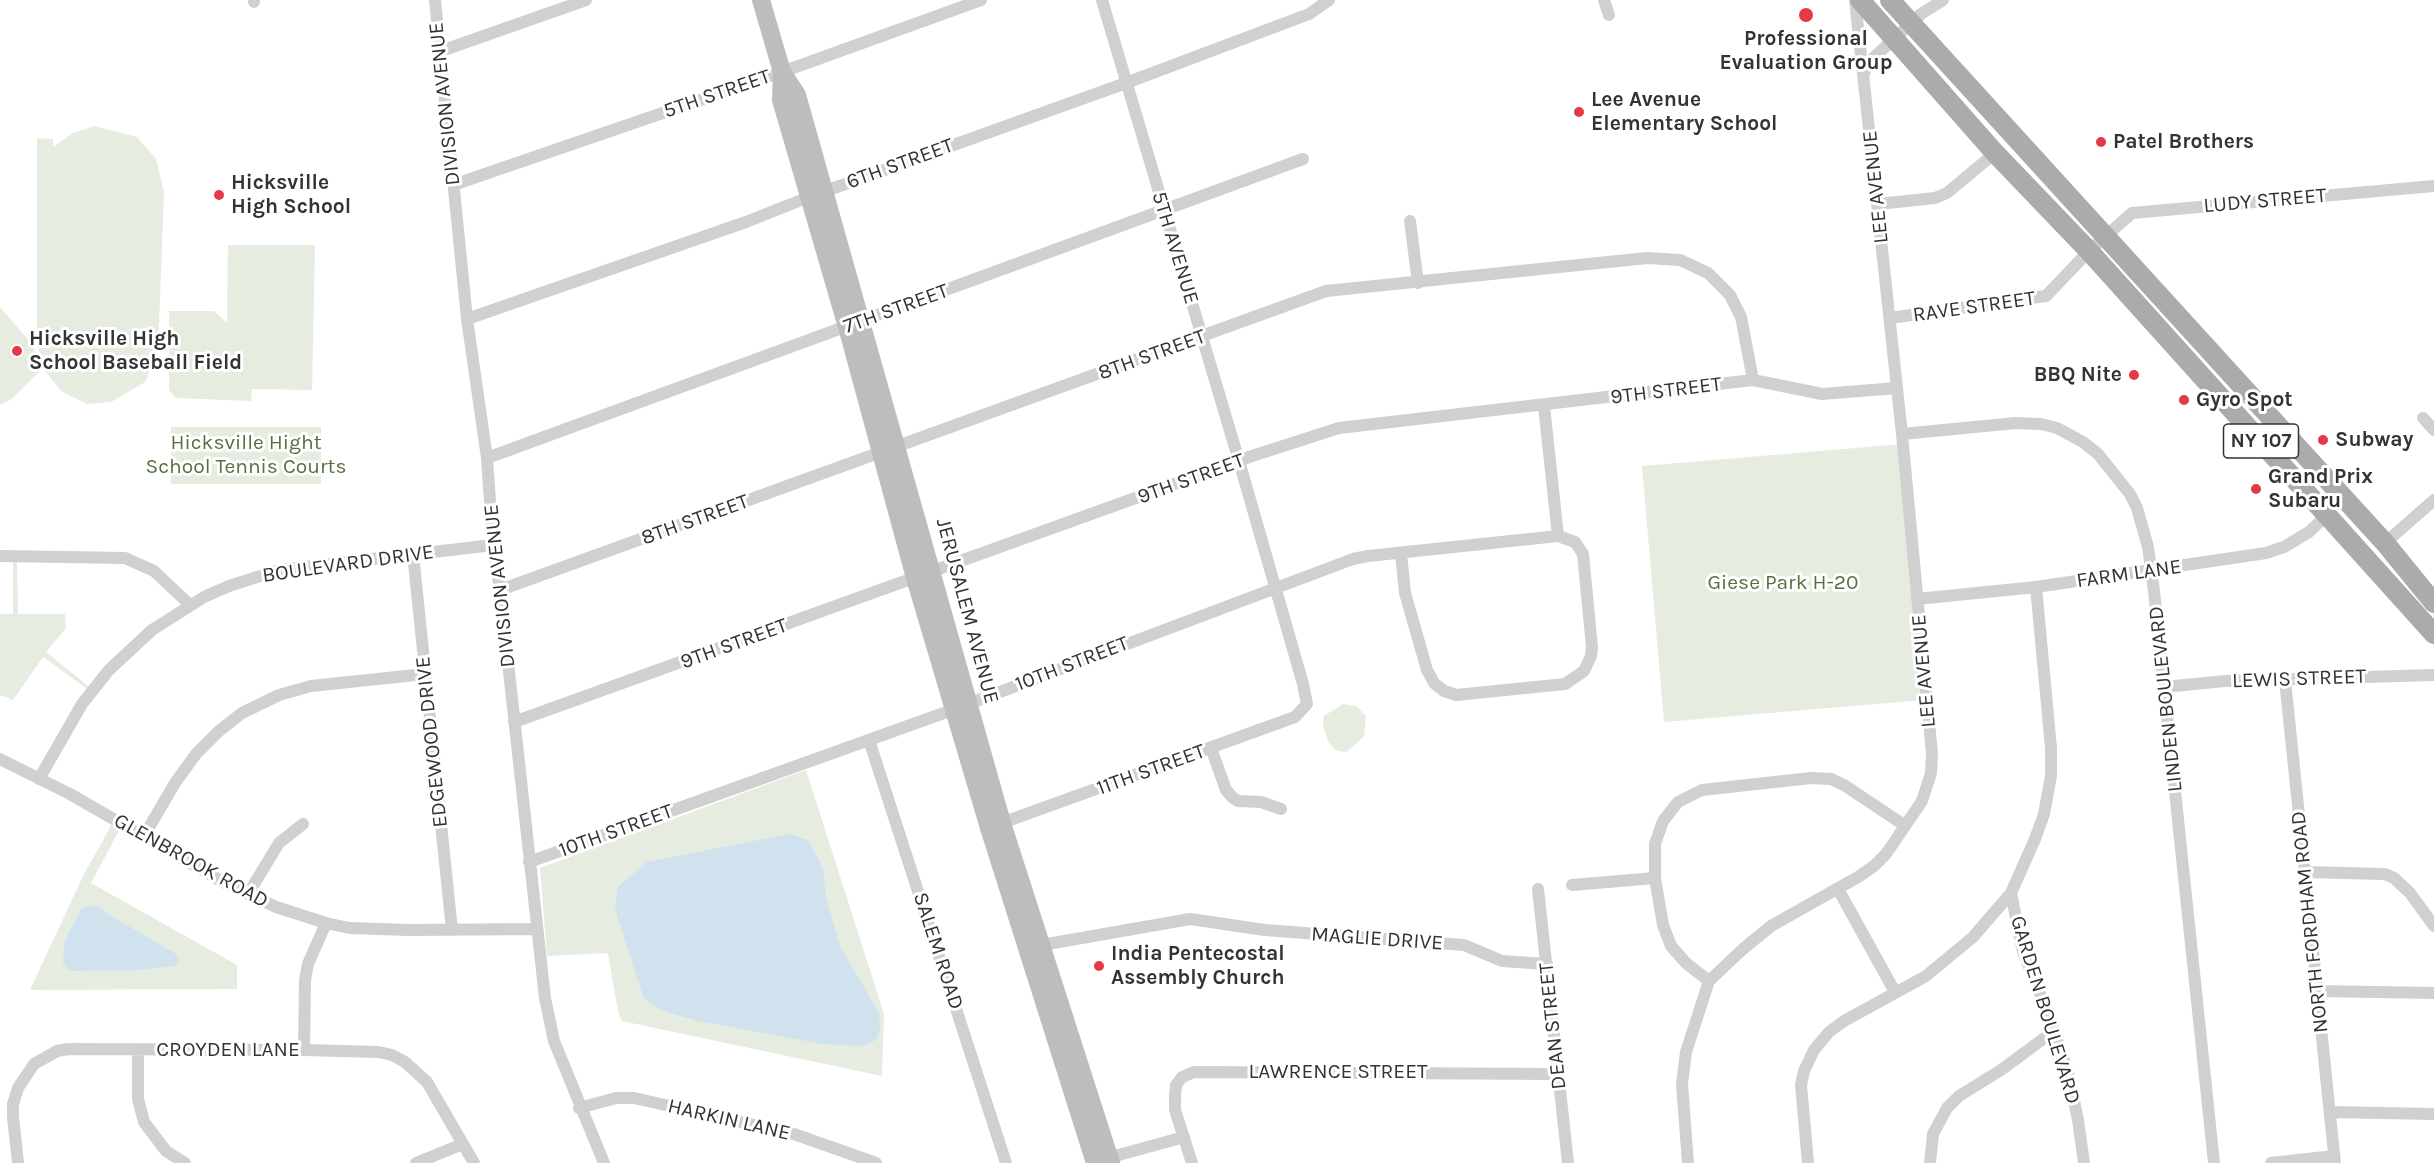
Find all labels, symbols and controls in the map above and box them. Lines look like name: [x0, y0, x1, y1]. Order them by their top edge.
marker: Professional Evaluation Group: [1797, 6, 1815, 24]
street label: DIVISION AVENUE: [424, 21, 466, 187]
place label: Professional Evaluation Group: [1719, 26, 1893, 76]
street label: 5TH STREET: [660, 64, 774, 124]
place label: Lee Avenue Elementary School: [1591, 87, 1777, 137]
marker: Lee Avenue Elementary School: [1572, 105, 1586, 119]
street label: LEE AVENUE: [1858, 129, 1894, 245]
place label: Patel Brothers: [2113, 129, 2254, 155]
street label: 6TH STREET: [843, 133, 957, 195]
marker: Patel Brothers: [2094, 135, 2108, 149]
place label: Hicksville High School: [231, 170, 351, 220]
street label: LUDY STREET: [2202, 183, 2328, 219]
marker: Hicksville High School: [212, 188, 226, 202]
street label: 5TH AVENUE: [1146, 189, 1204, 307]
street label: 7TH STREET: [840, 278, 952, 340]
street label: RAVE STREET: [1911, 286, 2037, 328]
street label: 8TH STREET: [1095, 324, 1209, 386]
place label: Hicksville High School Baseball Field: [29, 326, 242, 376]
marker: Hicksville High School Baseball Field: [10, 344, 24, 358]
place label: BBQ Nite: [2034, 362, 2122, 388]
marker: BBQ Nite: [2127, 368, 2141, 382]
street label: 9TH STREET: [1609, 372, 1723, 410]
place label: Gyro Spot: [2196, 387, 2293, 413]
marker: Gyro Spot: [2177, 393, 2191, 407]
road number: NY 107: [2224, 424, 2298, 458]
place label: Subway: [2335, 427, 2413, 453]
park label: Hicksville Hight School Tennis Courts: [146, 430, 346, 480]
marker: Subway: [2316, 433, 2330, 447]
street label: 9TH STREET: [1134, 448, 1248, 510]
place label: Grand Prix Subaru: [2268, 464, 2373, 514]
marker: Grand Prix Subaru: [2249, 482, 2263, 496]
street label: 8TH STREET: [638, 489, 752, 551]
street label: DIVISION AVENUE: [479, 503, 521, 669]
street label: JERUSALEM AVENUE: [930, 516, 1004, 706]
street label: BOULEVARD DRIVE: [261, 539, 435, 589]
street label: FARM LANE: [2075, 554, 2183, 594]
park label: Giese Park H-20: [1708, 570, 1858, 596]
street label: LINDEN BOULEVARD: [2144, 605, 2188, 793]
street label: 9TH STREET: [677, 613, 791, 675]
street label: LEE AVENUE: [1907, 613, 1941, 729]
street label: 10TH STREET: [1012, 631, 1132, 697]
street label: EDGEWOOD DRIVE: [410, 655, 454, 829]
street label: LEWIS STREET: [2232, 664, 2366, 694]
street label: 11TH STREET: [1093, 739, 1209, 801]
street label: 10TH STREET: [556, 799, 676, 863]
street label: GLENBROOK ROAD: [109, 808, 273, 914]
street label: NORTH FORDHAM ROAD: [2286, 810, 2334, 1034]
street label: SALEM ROAD: [907, 889, 969, 1013]
street label: GARDEN BOULEVARD: [2004, 913, 2086, 1107]
street label: MAGLIE DRIVE: [1310, 922, 1444, 956]
place label: India Pentecostal Assembly Church: [1111, 941, 1285, 991]
marker: India Pentecostal Assembly Church: [1092, 959, 1106, 973]
street label: DEAN STREET: [1534, 961, 1572, 1091]
street label: CROYDEN LANE: [156, 1037, 300, 1063]
street label: LAWRENCE STREET: [1249, 1059, 1427, 1085]
street label: HARKIN LANE: [665, 1094, 793, 1146]

